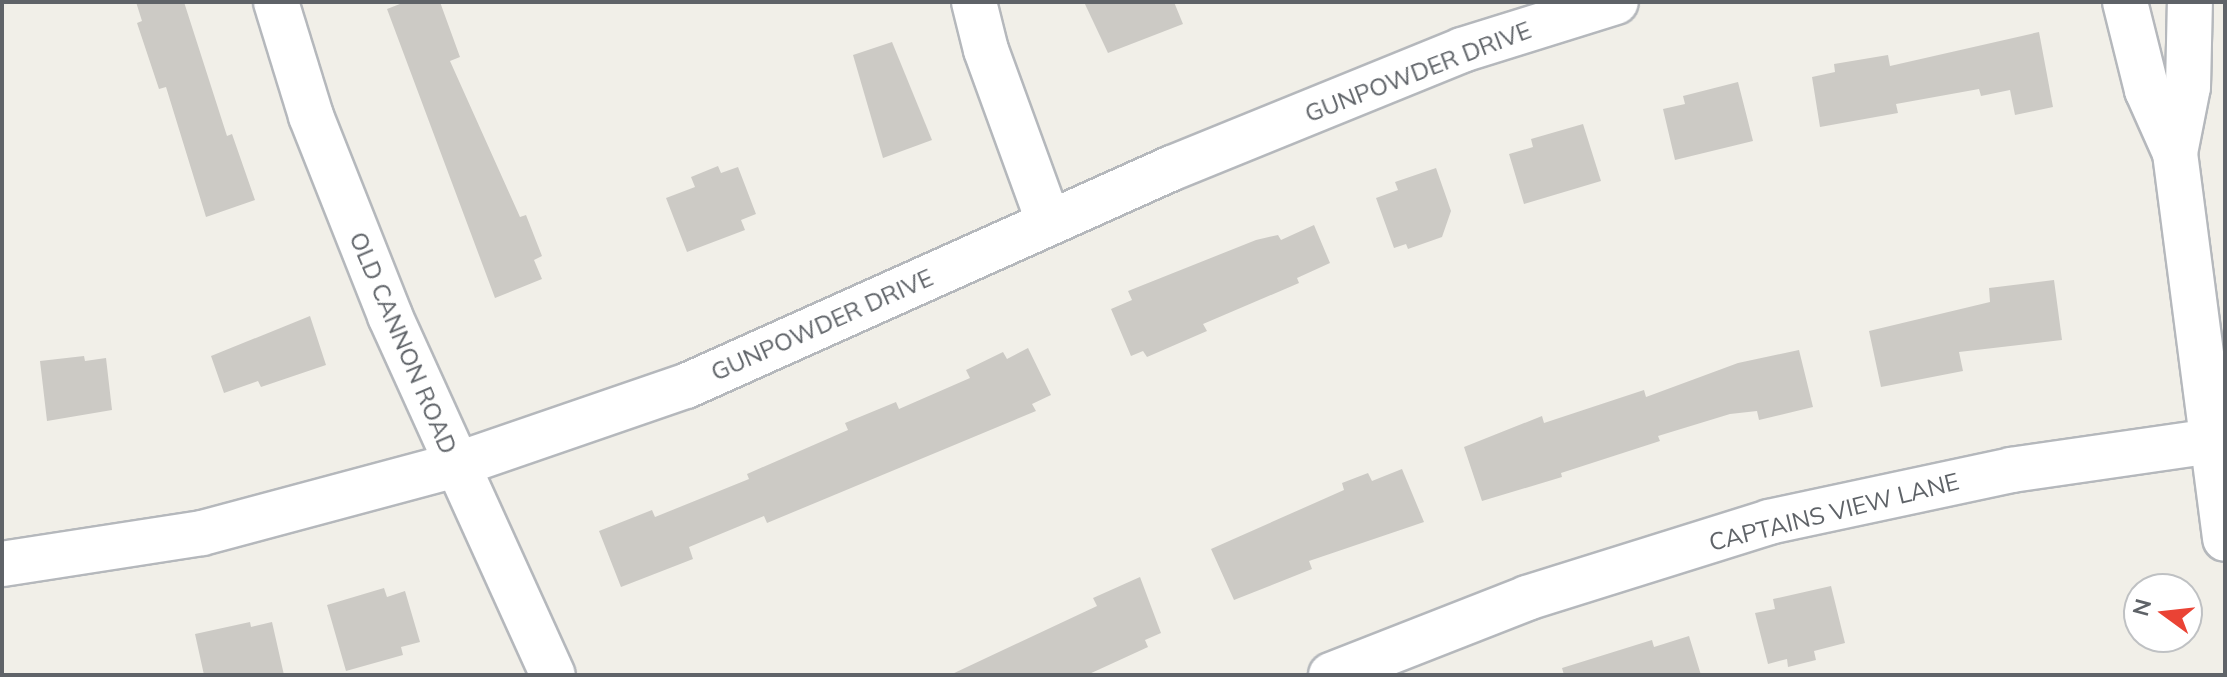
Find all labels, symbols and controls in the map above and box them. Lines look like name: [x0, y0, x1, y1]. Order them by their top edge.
street label: GUNPOWDER DRIVE: [1301, 16, 1535, 128]
street label: OLD CANNON ROAD: [343, 228, 463, 458]
street label: GUNPOWDER DRIVE: [707, 263, 937, 387]
street label: CAPTAINS VIEW LANE: [1706, 467, 1962, 557]
north arrow: [2123, 573, 2203, 653]
text: N: [2126, 596, 2157, 619]

